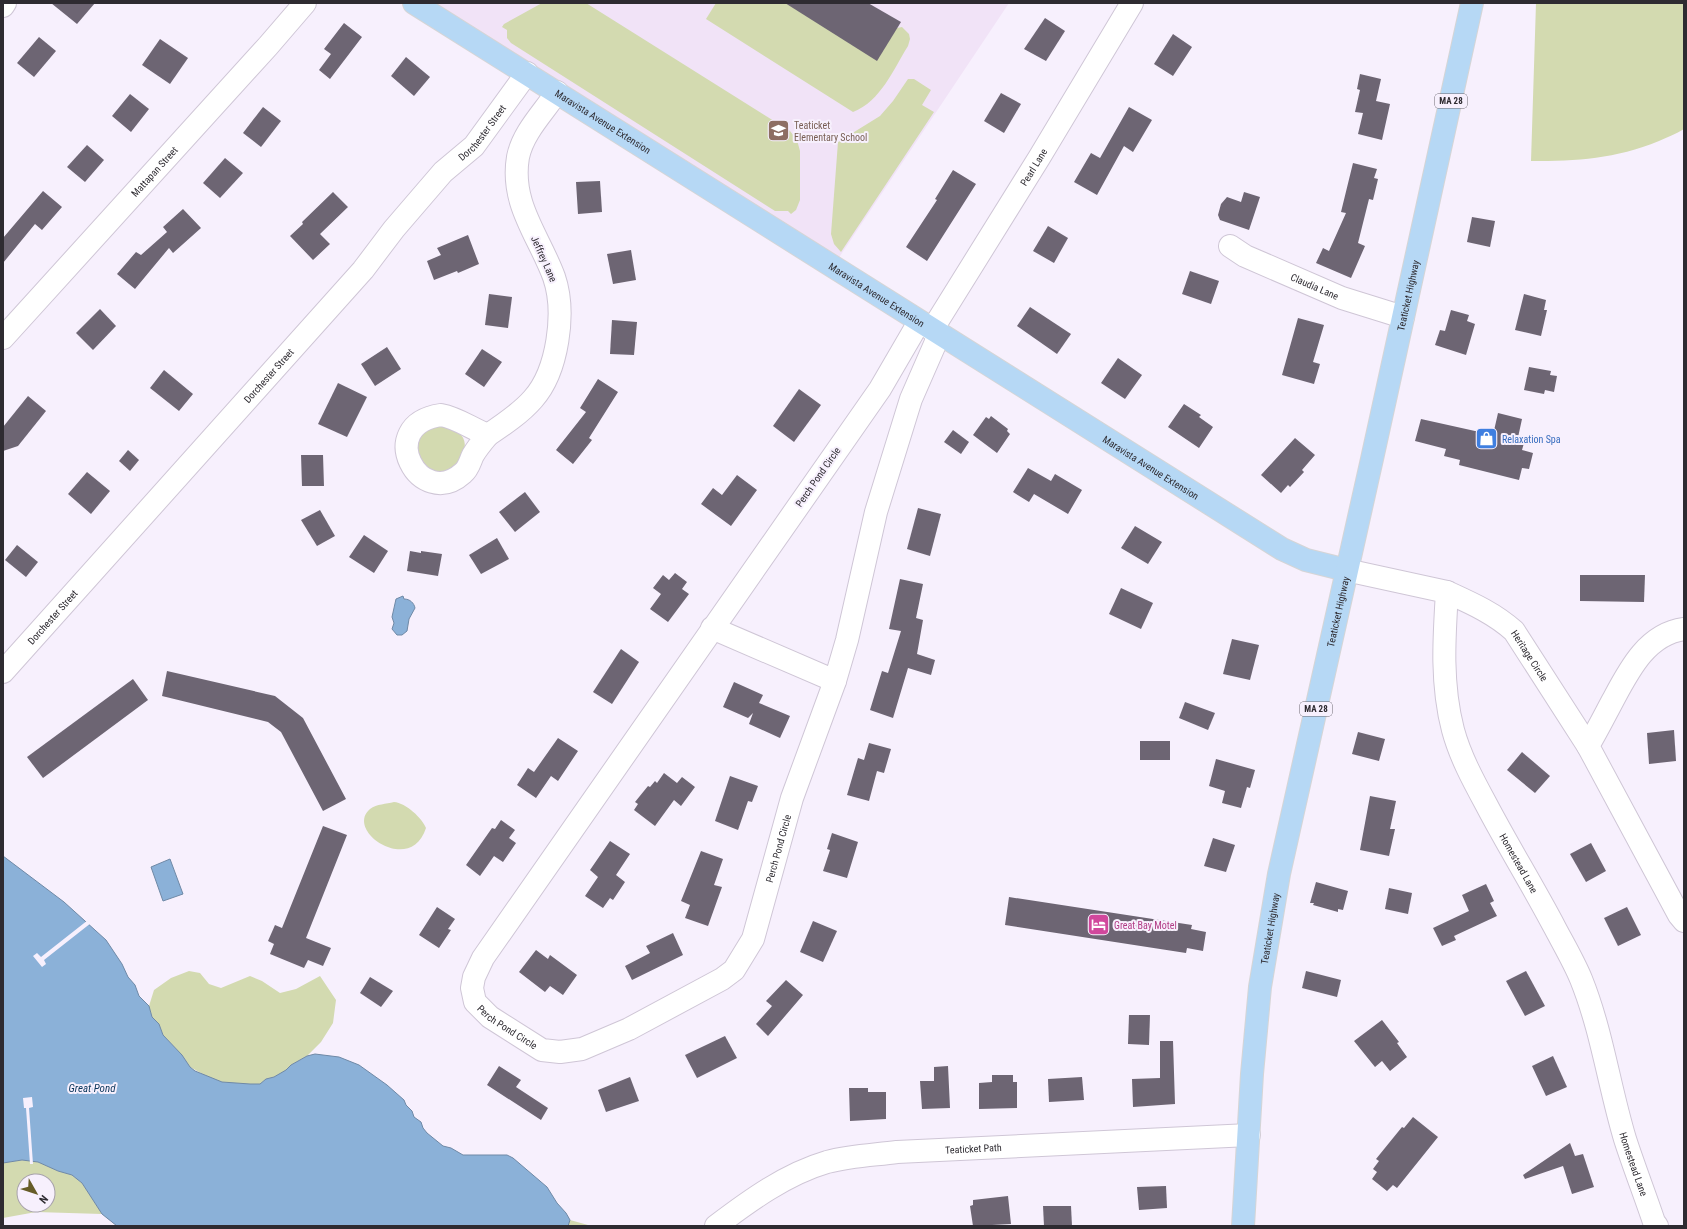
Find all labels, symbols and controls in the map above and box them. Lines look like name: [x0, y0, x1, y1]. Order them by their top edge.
street label: Maravista Avenue Extension: [553, 87, 653, 156]
road number: MA 28: [1435, 94, 1467, 108]
street label: Dorchester Street: [456, 102, 508, 162]
school or university icon: Teaticket Elementary School: [766, 118, 792, 144]
place label: Teaticket Elementary School: [794, 120, 867, 143]
street label: Mattapan Street: [129, 144, 180, 199]
street label: Pearl Lane: [1018, 146, 1049, 188]
street label: Jeffrey Lane: [529, 234, 559, 284]
street label: Teaticket Highway: [1395, 259, 1421, 332]
street label: Maravista Avenue Extension: [827, 260, 927, 329]
street label: Claudia Lane: [1289, 271, 1341, 302]
street label: Dorchester Street: [241, 346, 296, 405]
shop icon: Relaxation Spa: [1473, 426, 1499, 452]
street label: Maravista Avenue Extension: [1101, 433, 1201, 501]
place label: Relaxation Spa: [1502, 434, 1561, 445]
street label: Perch Pond Circle: [793, 445, 843, 509]
street label: Teaticket Highway: [1325, 575, 1351, 648]
street label: Dorchester Street: [25, 588, 79, 646]
street label: Heritage Circle: [1509, 628, 1550, 683]
road number: MA 28: [1300, 702, 1332, 716]
street label: Perch Pond Circle: [763, 813, 793, 884]
street label: Homestead Lane: [1498, 831, 1540, 895]
street label: Teaticket Highway: [1258, 892, 1281, 965]
hotel icon: Great Bay Motel: [1085, 912, 1111, 938]
place label: Great Bay Motel: [1114, 920, 1177, 931]
street label: Perch Pond Circle: [475, 1002, 540, 1051]
water label: Great Pond: [69, 1082, 116, 1095]
street label: Homestead Lane: [1618, 1131, 1650, 1198]
street label: Teaticket Path: [945, 1141, 1002, 1155]
north arrow: [16, 1173, 56, 1213]
text: N: [36, 1192, 51, 1206]

